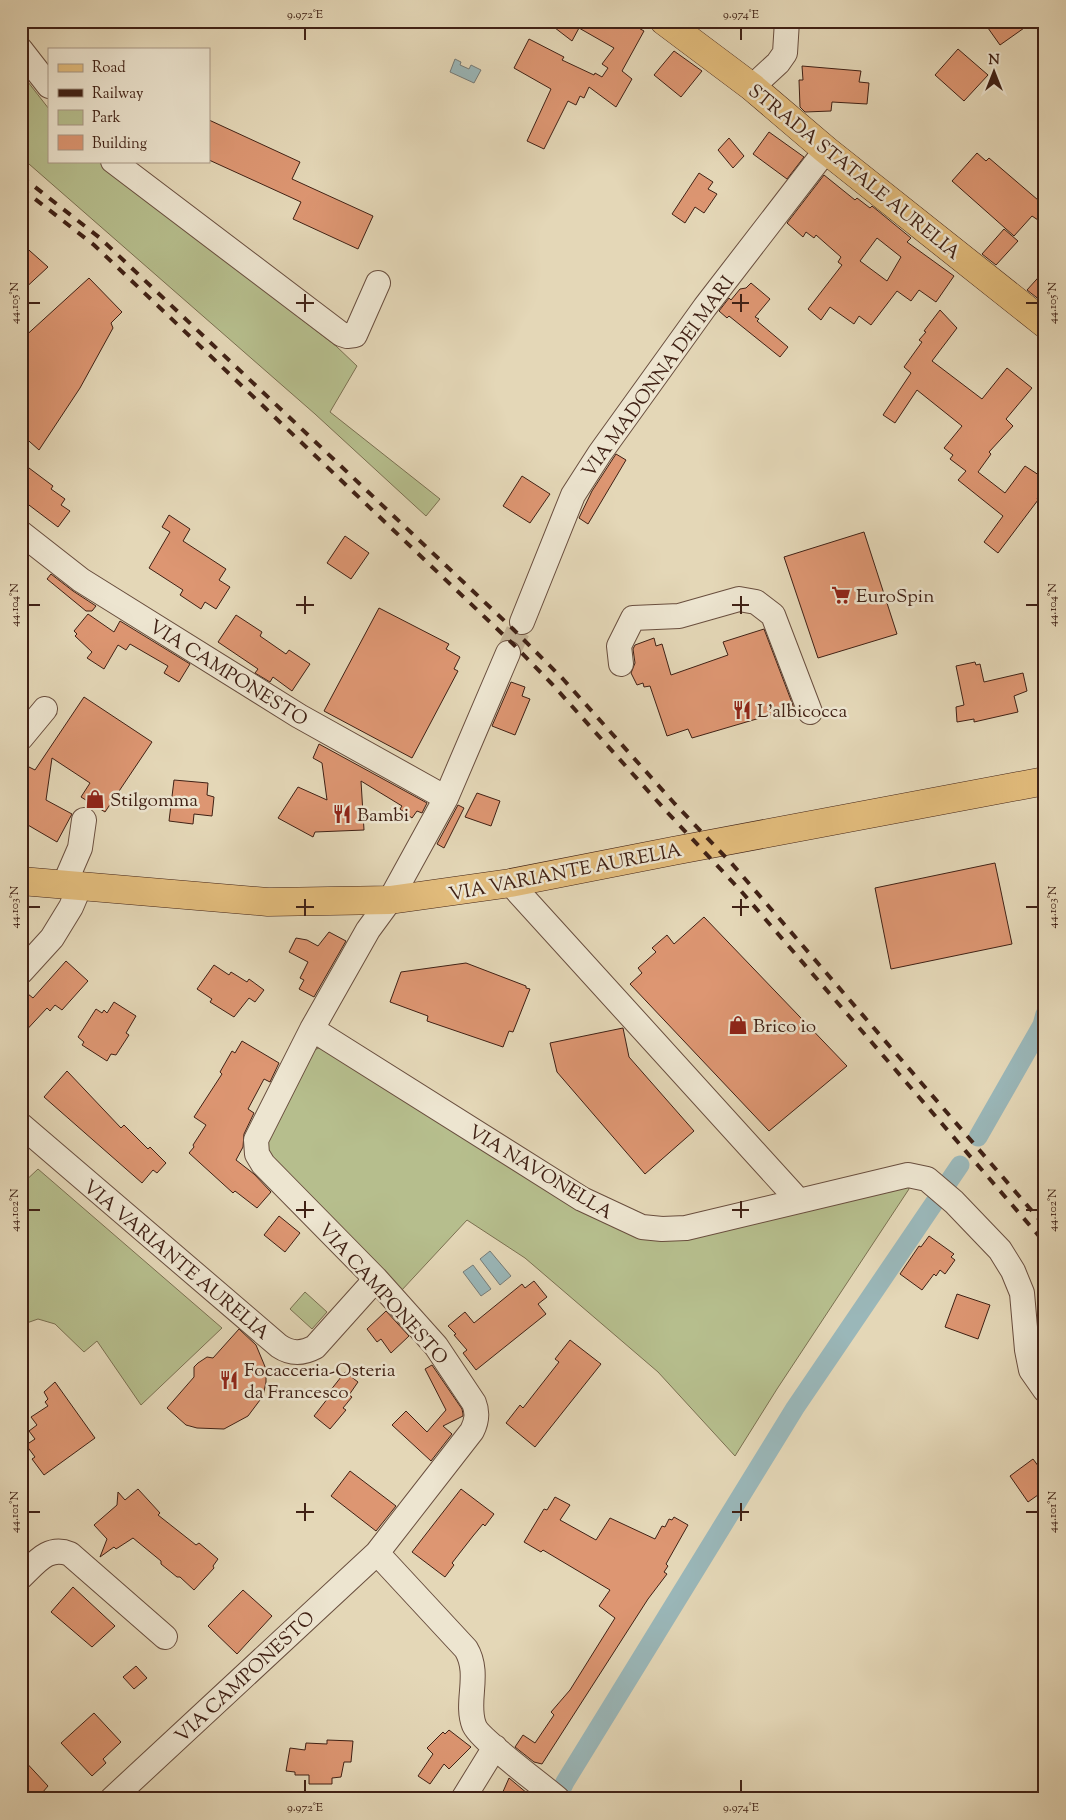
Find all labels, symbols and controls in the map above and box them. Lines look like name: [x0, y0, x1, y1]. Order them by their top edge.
text: 9.972°E: [287, 6, 324, 24]
text: 9.974°E: [723, 6, 760, 24]
legend: [48, 48, 210, 162]
north arrow: [968, 48, 1018, 98]
text: N: [988, 51, 1000, 71]
text: Road: [92, 58, 126, 79]
street label: STRADA STATALE AURELIA: [741, 79, 966, 268]
text: Railway: [92, 84, 144, 105]
text: Park: [92, 108, 121, 129]
text: Building: [92, 134, 147, 155]
street label: VIA MADONNA DEI MARI: [576, 271, 742, 484]
text: 44.105°N: [6, 281, 24, 324]
text: 44.105°N: [1044, 281, 1062, 324]
text: 44.104°N: [6, 583, 24, 627]
text: 44.104°N: [1044, 583, 1062, 627]
supermarket icon: EuroSpin: [830, 584, 852, 606]
place label: EuroSpin: [856, 584, 934, 611]
street label: VIA CAMPONESTO: [143, 614, 312, 734]
restaurant icon: L'albicocca: [731, 699, 753, 721]
place label: L'albicocca: [757, 699, 847, 726]
shop icon: Stilgomma: [84, 788, 106, 810]
place label: Stilgomma: [110, 788, 198, 815]
restaurant icon: Bambi: [331, 803, 353, 825]
place label: Bambi: [357, 803, 409, 830]
street label: VIA VARIANTE AURELIA: [447, 838, 685, 909]
text: 44.103°N: [6, 885, 24, 928]
text: 44.103°N: [1044, 885, 1062, 928]
shop icon: Brico io: [727, 1014, 749, 1036]
place label: Brico io: [753, 1014, 816, 1041]
street label: VIA NAVONELLA: [462, 1119, 618, 1227]
street label: VIA VARIANTE AURELIA: [76, 1175, 275, 1348]
text: 44.102°N: [6, 1188, 24, 1232]
text: 44.102°N: [1044, 1188, 1062, 1232]
street label: VIA CAMPONESTO: [311, 1218, 453, 1372]
place label: Focacceria-Osteria da Francesco: [244, 1358, 396, 1407]
restaurant icon: Focacceria-Osteria da Francesco: [218, 1369, 240, 1391]
text: 44.101°N: [6, 1491, 24, 1533]
text: 44.101°N: [1044, 1491, 1062, 1533]
street label: VIA CAMPONESTO: [170, 1606, 322, 1750]
text: 9.972°E: [287, 1799, 324, 1817]
text: 9.974°E: [723, 1799, 760, 1817]

